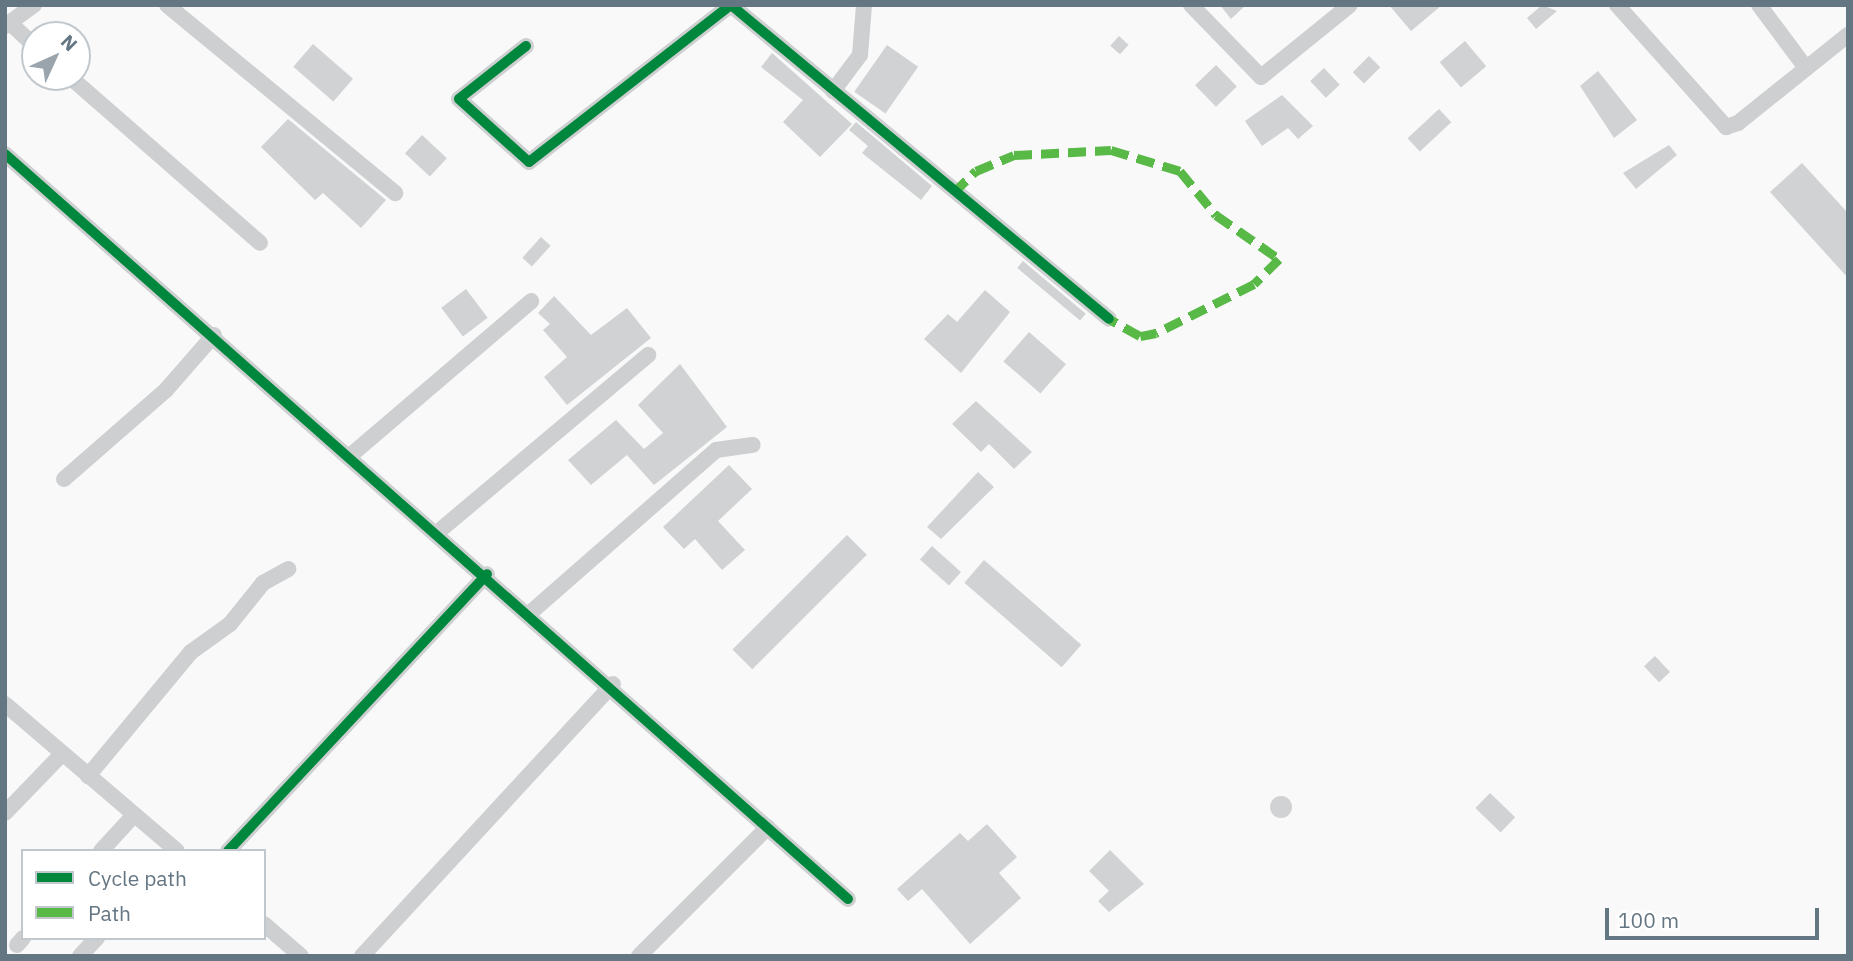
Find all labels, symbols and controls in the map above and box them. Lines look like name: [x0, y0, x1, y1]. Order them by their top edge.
north arrow: [21, 21, 91, 91]
text: N: [56, 29, 83, 56]
legend: [21, 849, 266, 940]
text: Cycle path: [88, 864, 187, 892]
scale bar: [1608, 894, 1822, 938]
text: Path: [88, 899, 131, 927]
text: 100 m: [1618, 906, 1679, 934]

